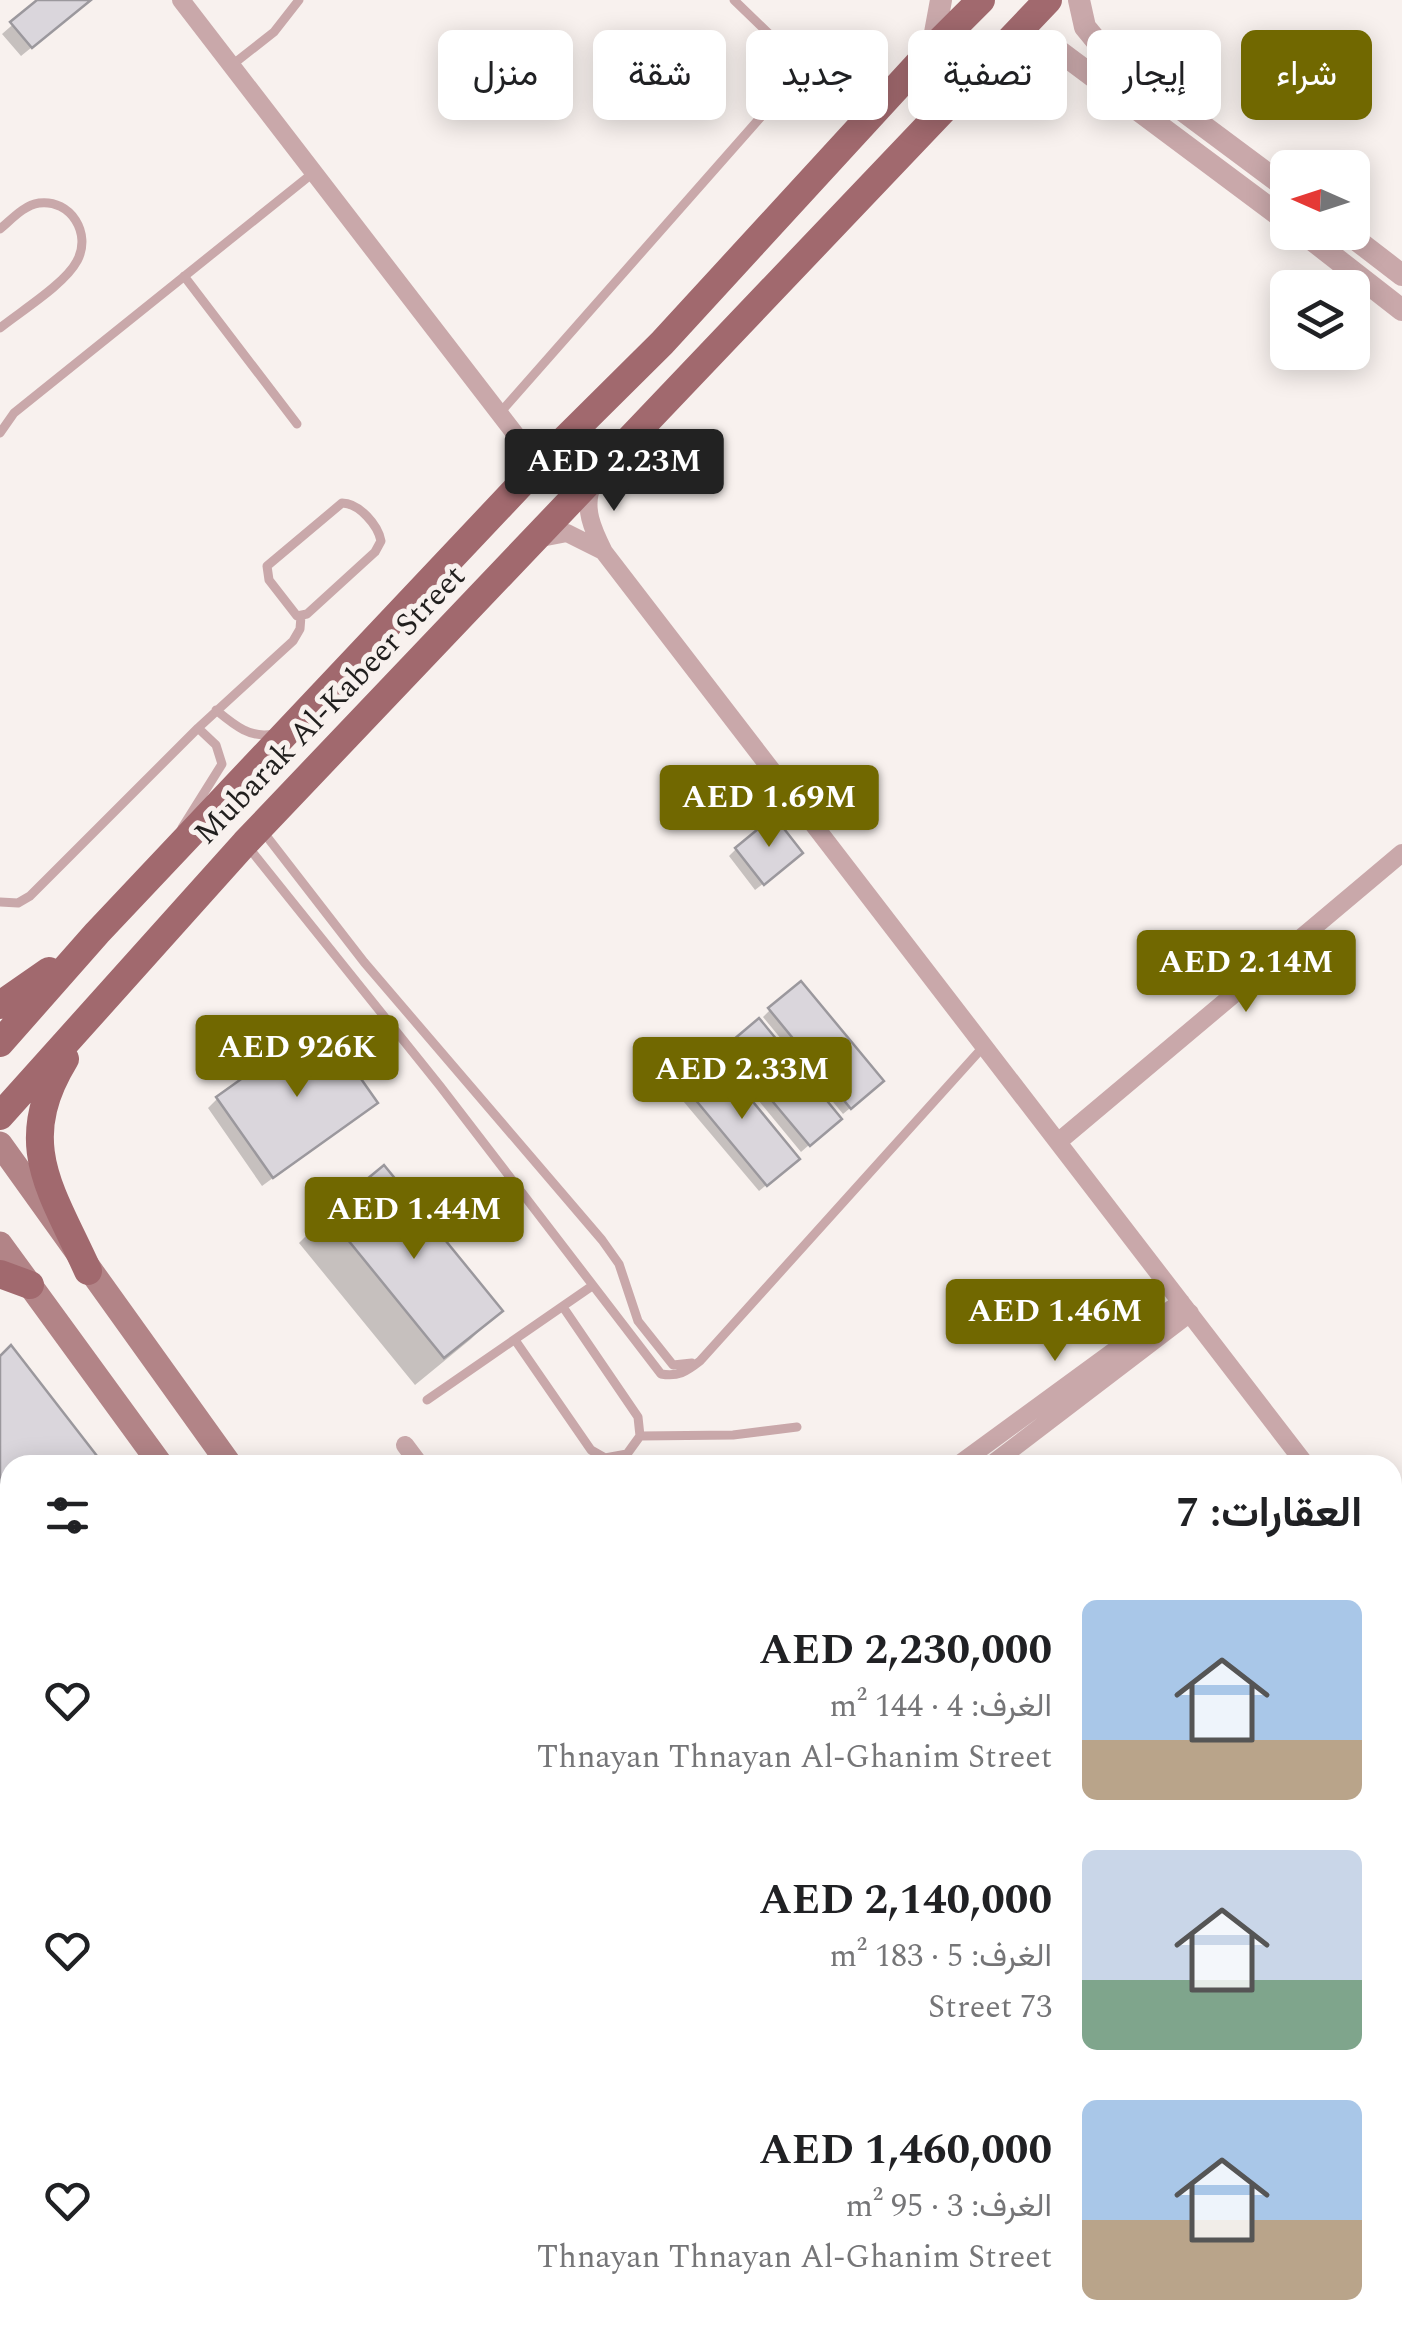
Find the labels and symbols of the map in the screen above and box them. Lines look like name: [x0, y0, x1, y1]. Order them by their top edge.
north arrow: [1270, 150, 1370, 250]
pin: AED 2.23M: [500, 429, 728, 514]
street label: Mubarak Al-Kabeer Street: [183, 554, 477, 856]
pin: AED 1.69M: [655, 765, 883, 850]
pin: AED 2.14M: [1132, 930, 1360, 1015]
pin: AED 926K: [194, 1015, 400, 1100]
pin: AED 2.33M: [628, 1037, 856, 1122]
pin: AED 1.44M: [300, 1177, 528, 1262]
pin: AED 1.46M: [941, 1279, 1169, 1364]

